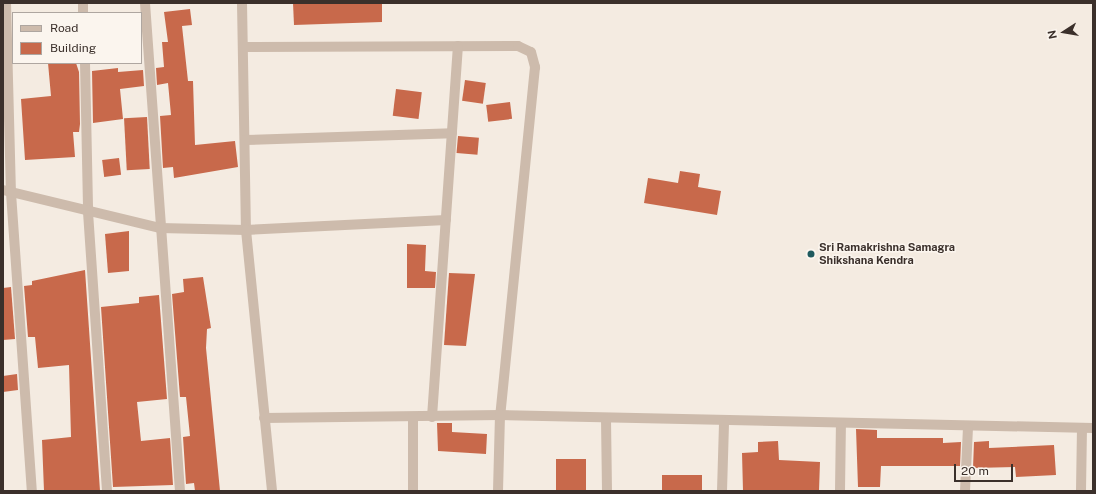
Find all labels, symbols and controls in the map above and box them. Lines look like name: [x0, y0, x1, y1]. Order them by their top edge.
legend: [12, 12, 142, 64]
north arrow: [1044, 12, 1084, 52]
text: Road: [50, 21, 78, 35]
text: N: [1046, 29, 1059, 40]
text: Building: [50, 41, 96, 55]
place label: Sri Ramakrishna Samagra Shikshana Kendra: [819, 241, 955, 267]
marker: Sri Ramakrishna Samagra Shikshana Kendra: [806, 249, 816, 259]
scale bar: [956, 456, 1015, 482]
text: 20 m: [961, 464, 989, 478]

